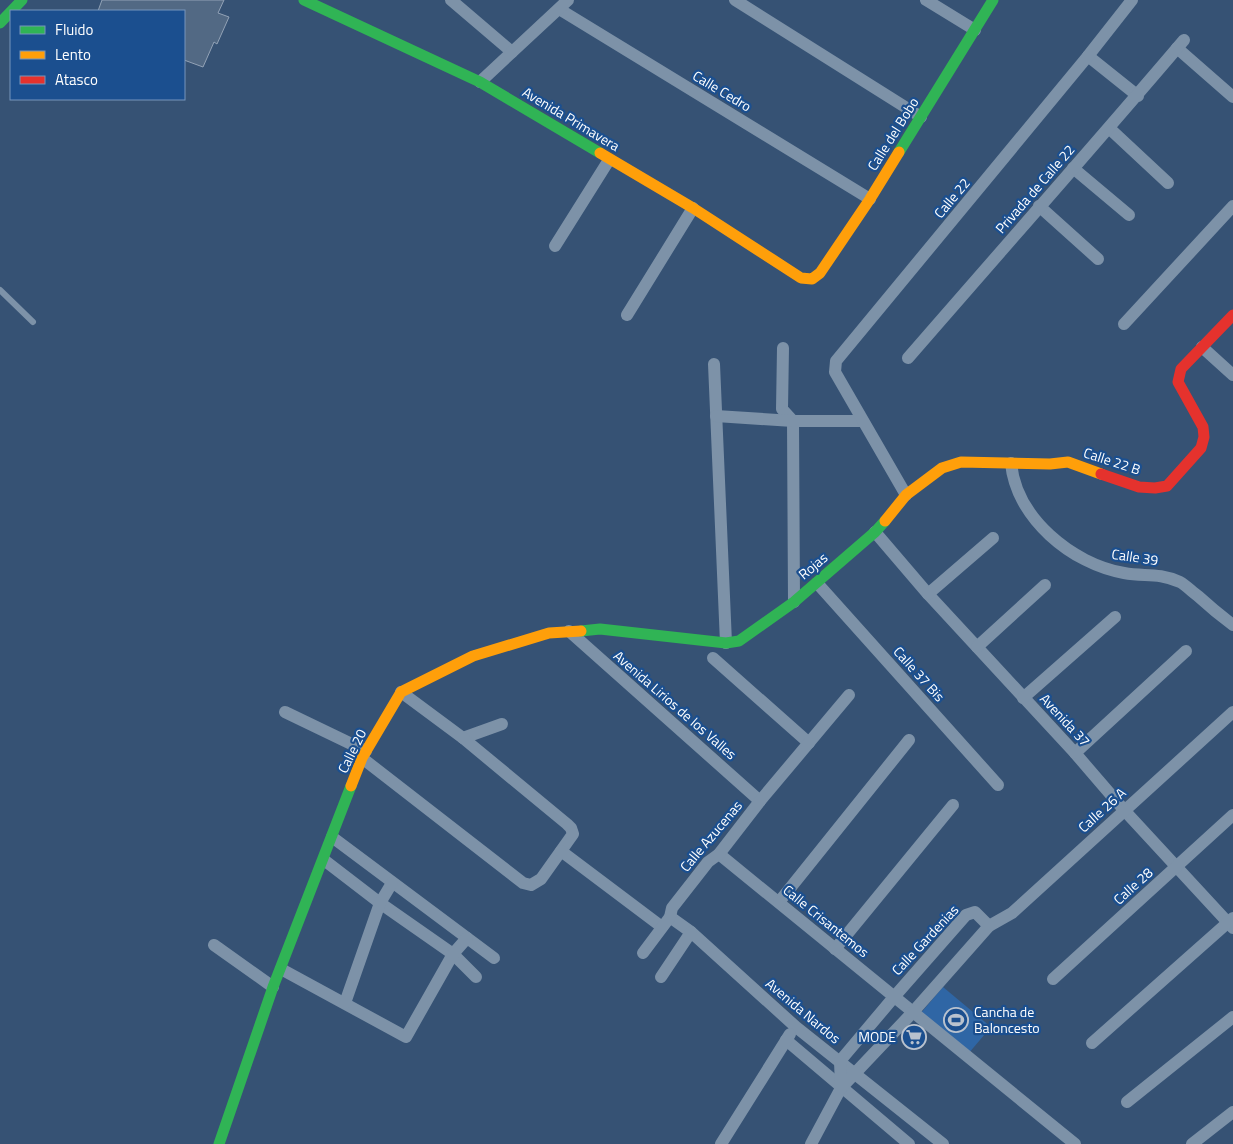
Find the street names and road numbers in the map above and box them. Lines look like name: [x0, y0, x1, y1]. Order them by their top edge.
street label: Calle Cedro: [689, 65, 756, 116]
street label: Avenida Primavera: [519, 81, 624, 156]
street label: Calle del Bobo: [862, 93, 923, 174]
street label: Privada de Calle 22: [990, 140, 1079, 238]
street label: Calle 22: [928, 173, 975, 222]
street label: Calle 22 B: [1081, 441, 1143, 480]
street label: Calle 39: [1110, 543, 1160, 570]
street label: Rojas: [793, 547, 832, 584]
street label: Calle 37 Bis: [889, 641, 950, 706]
street label: Avenida Lirios de los Valles: [609, 645, 742, 764]
street label: Avenida 37: [1035, 689, 1095, 751]
street label: Calle 20: [332, 725, 371, 776]
street label: Calle 26 A: [1073, 782, 1131, 837]
street label: Calle Azucenas: [674, 795, 747, 876]
street label: Calle 28: [1108, 862, 1157, 909]
street label: Calle Crisantemos: [779, 879, 874, 962]
street label: Calle Gardenias: [886, 900, 963, 980]
street label: Avenida Nardos: [761, 973, 845, 1048]

